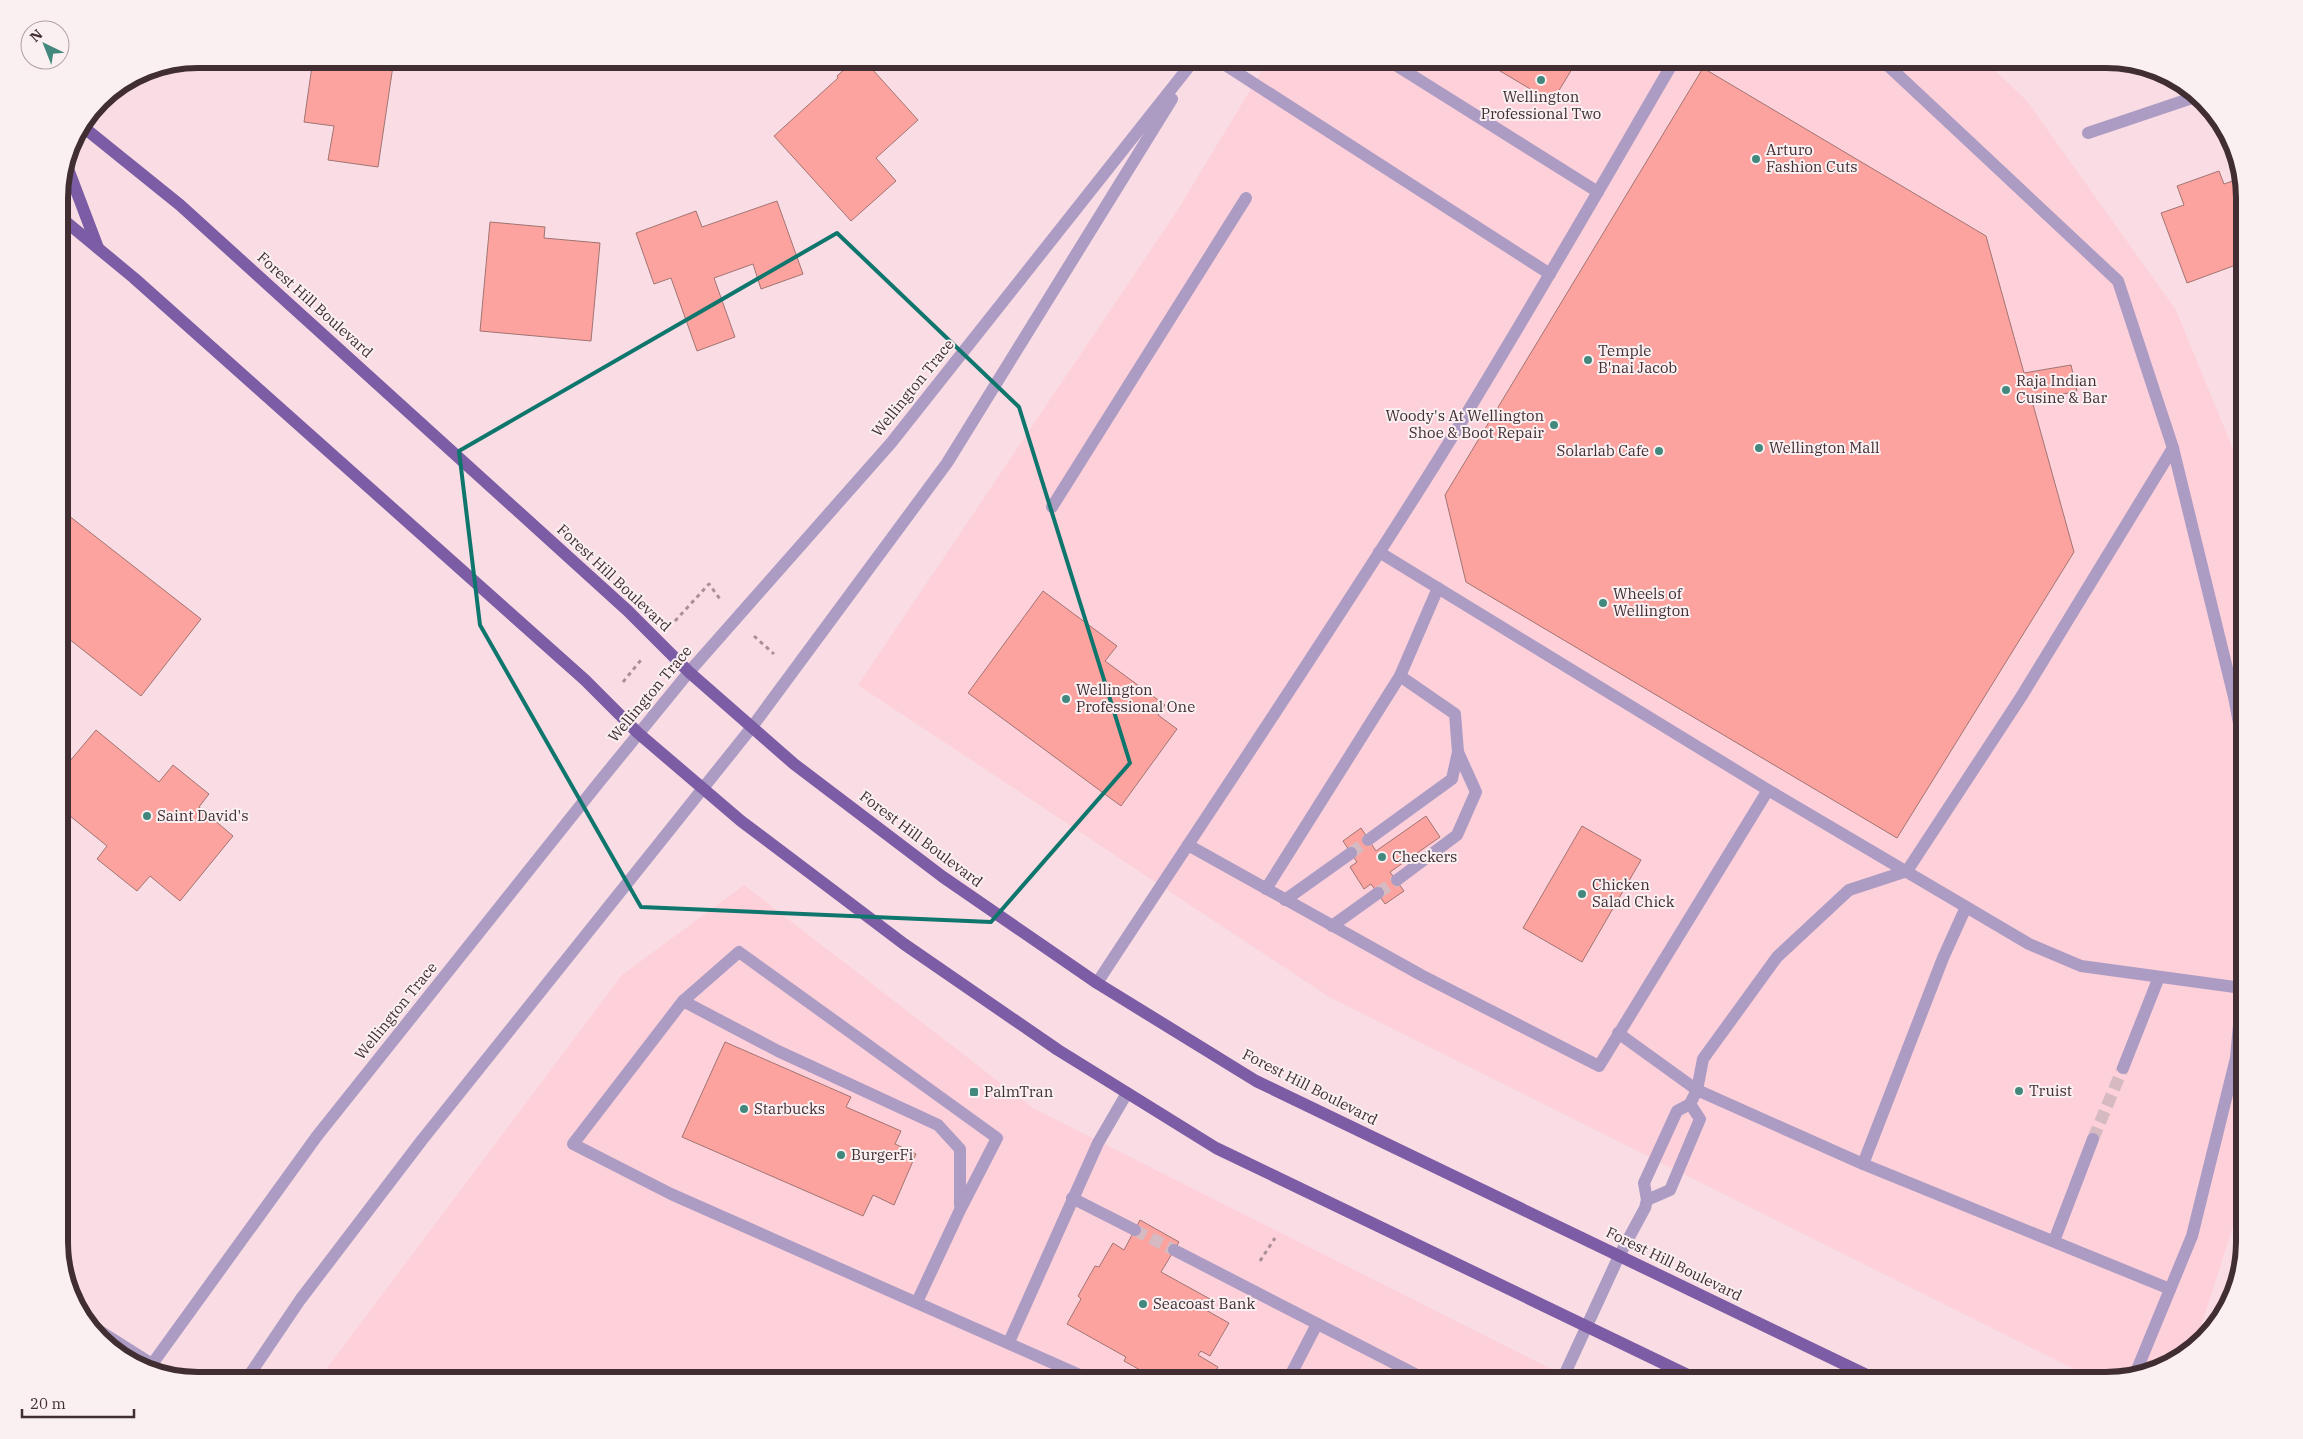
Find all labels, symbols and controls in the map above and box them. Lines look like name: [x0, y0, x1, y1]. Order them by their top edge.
north arrow: [20, 20, 70, 70]
text: N: [26, 25, 46, 46]
marker: Wellington Professional Two: [1535, 74, 1547, 86]
place label: Wellington Professional Two: [1481, 87, 1601, 123]
place label: Arturo Fashion Cuts: [1766, 140, 1858, 176]
marker: Arturo Fashion Cuts: [1750, 153, 1762, 165]
street label: Forest Hill Boulevard: [254, 248, 377, 362]
street label: Wellington Trace: [867, 335, 958, 440]
place label: Temple B'nai Jacob: [1598, 341, 1677, 377]
marker: Temple B'nai Jacob: [1582, 354, 1594, 366]
place label: Raja Indian Cusine & Bar: [2016, 371, 2108, 407]
marker: Raja Indian Cusine & Bar: [2000, 384, 2012, 396]
place label: Woody's At Wellington Shoe & Boot Repair: [1386, 406, 1544, 442]
marker: Woody's At Wellington Shoe & Boot Repair: [1548, 419, 1560, 431]
place label: Wellington Mall: [1769, 438, 1879, 457]
place label: Solarlab Cafe: [1557, 441, 1649, 460]
marker: Wellington Mall: [1753, 442, 1765, 454]
marker: Solarlab Cafe: [1653, 445, 1665, 457]
street label: Forest Hill Boulevard: [553, 520, 675, 635]
place label: Wheels of Wellington: [1613, 584, 1690, 620]
marker: Wheels of Wellington: [1597, 597, 1609, 609]
street label: Wellington Trace: [604, 642, 696, 746]
place label: Wellington Professional One: [1076, 680, 1195, 716]
marker: Wellington Professional One: [1060, 693, 1072, 705]
street label: Forest Hill Boulevard: [856, 786, 987, 891]
place label: Saint David's: [157, 806, 248, 825]
marker: Saint David's: [141, 810, 153, 822]
place label: Checkers: [1392, 847, 1457, 866]
marker: Checkers: [1376, 851, 1388, 863]
place label: Chicken Salad Chick: [1592, 875, 1675, 911]
marker: Chicken Salad Chick: [1576, 888, 1588, 900]
street label: Wellington Trace: [350, 958, 441, 1063]
street label: Forest Hill Boulevard: [1240, 1044, 1381, 1129]
place label: Truist: [2029, 1081, 2072, 1100]
place label: PalmTran: [984, 1082, 1054, 1101]
marker: Truist: [2013, 1085, 2025, 1097]
marker: PalmTran: [968, 1086, 980, 1098]
place label: Starbucks: [754, 1099, 825, 1118]
marker: Starbucks: [738, 1103, 750, 1115]
place label: BurgerFi: [851, 1145, 914, 1164]
marker: BurgerFi: [835, 1149, 847, 1161]
street label: Forest Hill Boulevard: [1603, 1222, 1745, 1305]
place label: Seacoast Bank: [1153, 1294, 1255, 1313]
marker: Seacoast Bank: [1137, 1298, 1149, 1310]
scale bar: [22, 1386, 135, 1418]
text: 20 m: [30, 1394, 66, 1413]

